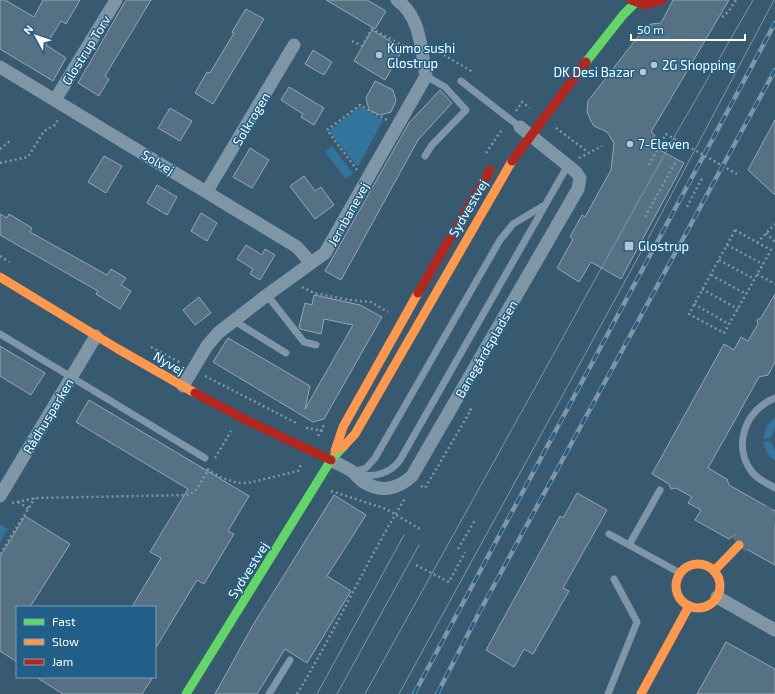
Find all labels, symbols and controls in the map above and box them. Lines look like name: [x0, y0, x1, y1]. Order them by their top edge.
street label: Glostrup Torv: [58, 12, 114, 88]
north arrow: [16, 16, 56, 56]
scale bar: [631, 16, 745, 42]
text: N: [20, 22, 36, 36]
text: 50 m: [637, 22, 664, 36]
place label: Kumo sushi Glostrup: [387, 40, 455, 71]
marker: Kumo sushi Glostrup: [374, 50, 384, 60]
place label: 2G Shopping: [662, 57, 736, 73]
marker: 2G Shopping: [649, 60, 659, 70]
place label: DK Desi Bazar: [553, 64, 635, 80]
marker: DK Desi Bazar: [638, 67, 648, 77]
street label: Solkrogen: [229, 89, 273, 149]
place label: 7-Eleven: [638, 136, 690, 152]
marker: 7-Eleven: [625, 139, 635, 149]
street label: Solvej: [139, 146, 177, 178]
street label: Sydvestvej: [445, 176, 491, 240]
street label: Jernbanevej: [324, 179, 372, 249]
place label: Glostrup: [638, 238, 689, 254]
marker: Glostrup: [623, 240, 635, 252]
street label: Banegårdspladsen: [451, 297, 521, 401]
street label: Nyvej: [151, 348, 187, 378]
street label: Rådhusparken: [19, 375, 77, 457]
street label: Sydvestvej: [224, 539, 272, 601]
legend: [16, 606, 156, 678]
text: Fast: [52, 614, 76, 628]
text: Slow: [52, 634, 79, 648]
text: Jam: [52, 654, 73, 668]

